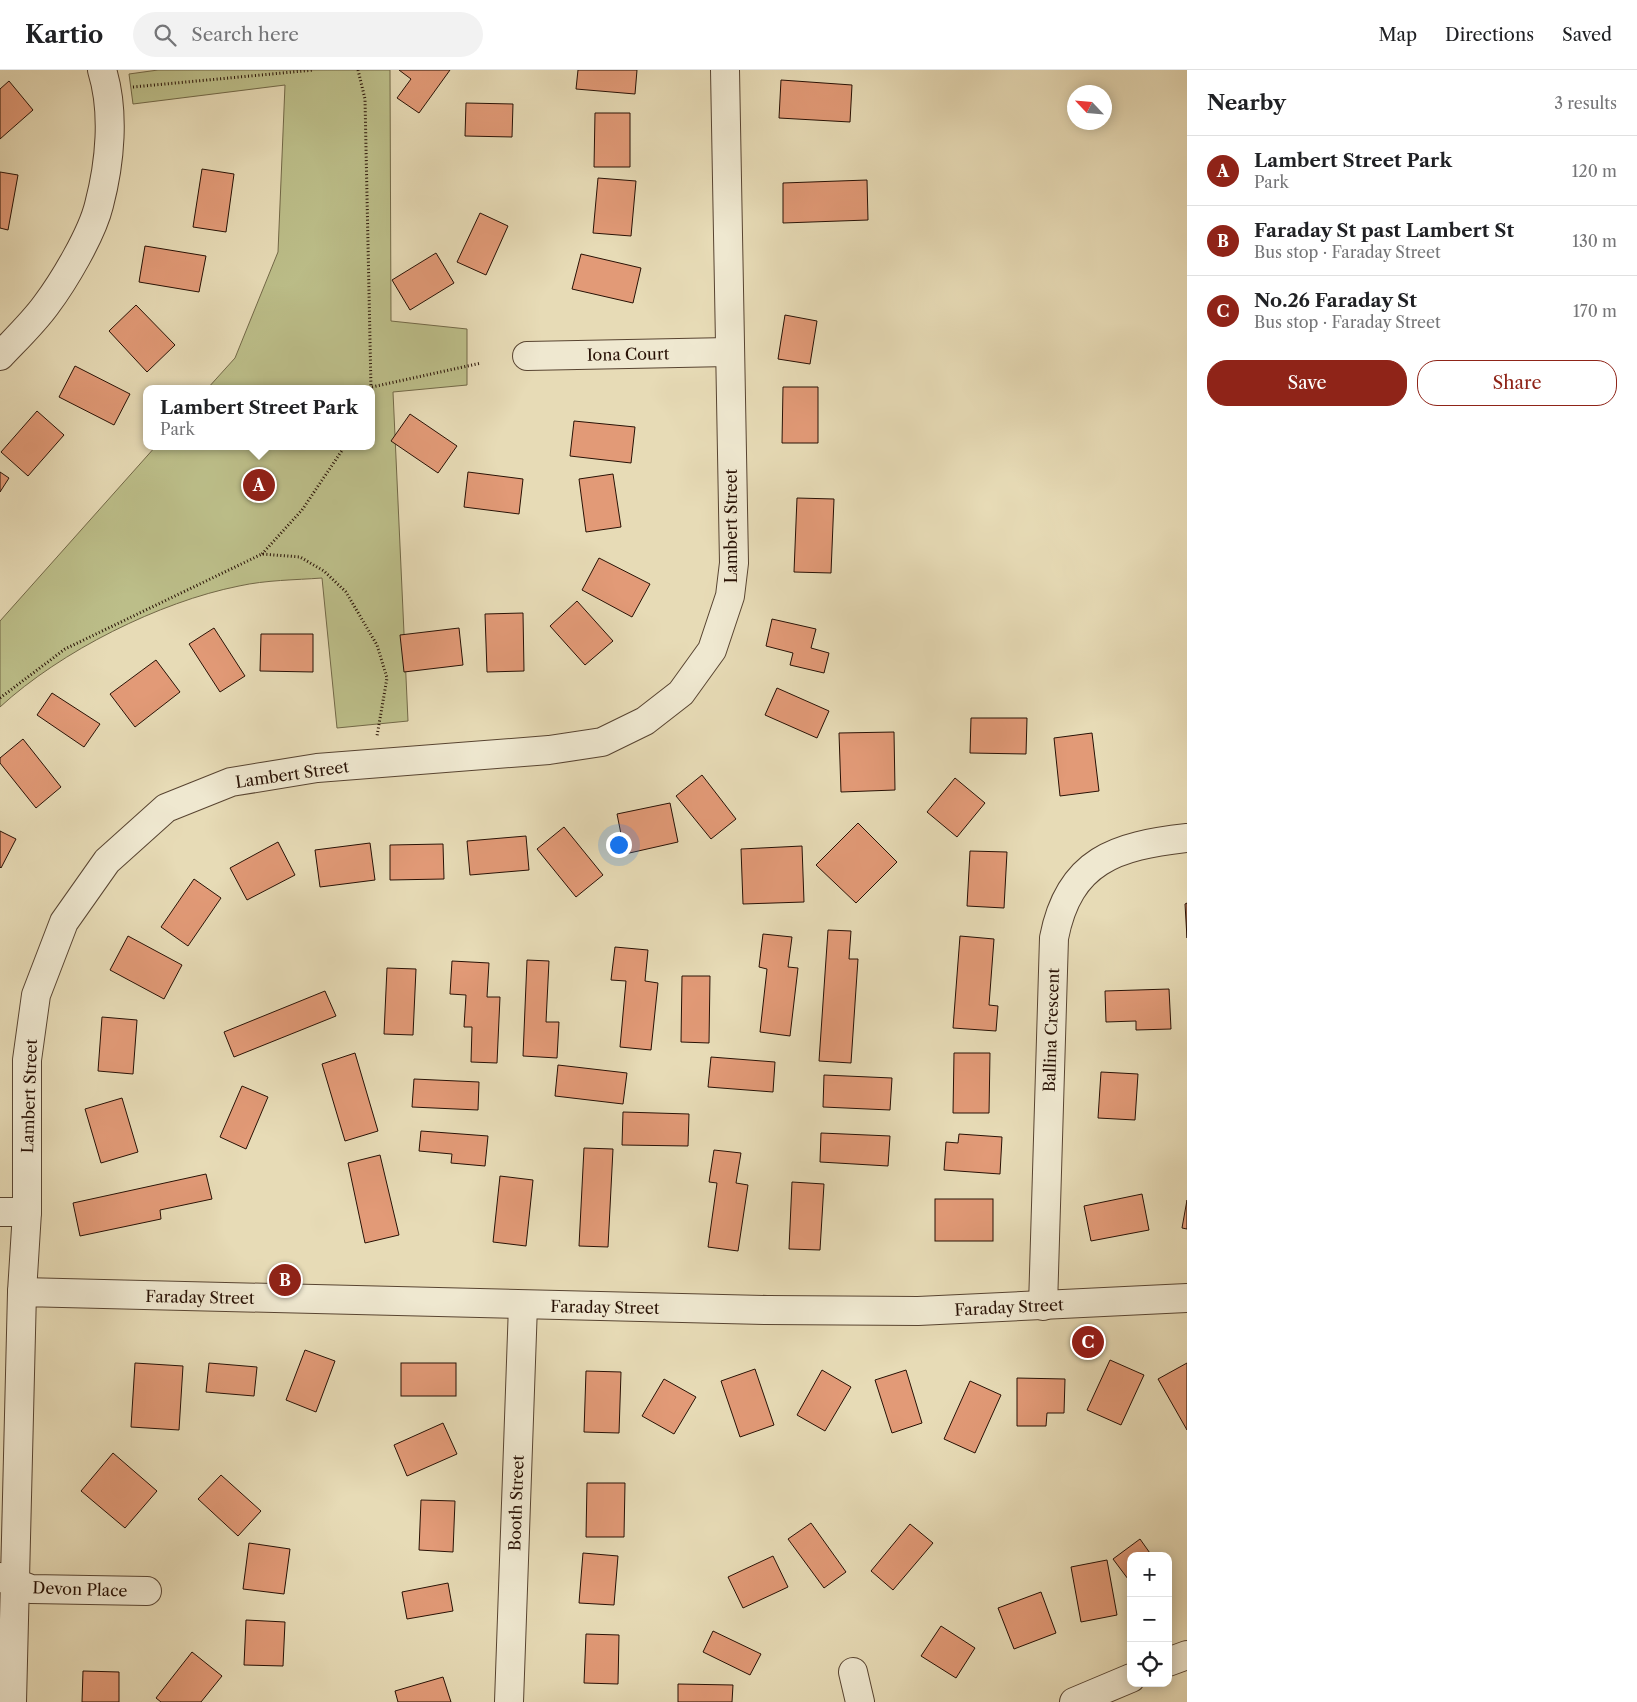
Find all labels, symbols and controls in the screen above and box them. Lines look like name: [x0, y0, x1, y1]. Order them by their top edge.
search box: [133, 12, 483, 57]
text: Kartio: [25, 20, 103, 49]
icon: search: [151, 21, 179, 49]
text: Search here: [191, 23, 299, 46]
text: Map: [1378, 24, 1417, 46]
text: Directions: [1445, 24, 1534, 46]
text: Saved: [1562, 24, 1612, 46]
north arrow: [1067, 85, 1112, 130]
text: Nearby: [1207, 90, 1286, 115]
text: 3 results: [1554, 93, 1617, 113]
text: Lambert Street Park: [1254, 149, 1452, 172]
text: A: [1217, 161, 1229, 181]
text: 120 m: [1572, 161, 1617, 181]
text: Park: [1254, 172, 1289, 192]
text: Faraday St past Lambert St: [1254, 219, 1514, 242]
text: B: [1217, 231, 1229, 251]
text: 130 m: [1572, 231, 1617, 251]
text: Bus stop · Faraday Street: [1254, 242, 1441, 262]
text: No.26 Faraday St: [1254, 289, 1417, 312]
text: C: [1217, 301, 1229, 321]
text: 170 m: [1573, 301, 1617, 321]
text: Bus stop · Faraday Street: [1254, 312, 1441, 332]
street label: Iona Court: [587, 343, 670, 365]
button: Save: [1207, 360, 1407, 406]
button: Share: [1417, 360, 1617, 406]
popup: [143, 385, 375, 450]
text: Lambert Street Park: [160, 396, 358, 419]
text: Park: [160, 419, 195, 439]
pin: A: [243, 466, 275, 504]
street label: Lambert Street: [721, 468, 741, 583]
street label: Lambert Street: [234, 756, 350, 792]
your location: [606, 832, 632, 858]
street label: Ballina Crescent: [1039, 967, 1063, 1092]
street label: Lambert Street: [17, 1038, 41, 1154]
pin: B: [269, 1261, 301, 1299]
street label: Faraday Street: [145, 1286, 255, 1308]
street label: Faraday Street: [954, 1294, 1064, 1320]
street label: Faraday Street: [550, 1296, 660, 1318]
pin: C: [1072, 1323, 1104, 1361]
street label: Booth Street: [504, 1454, 528, 1551]
map controls: [1127, 1552, 1172, 1687]
button: +: [1127, 1552, 1172, 1597]
street label: Devon Place: [32, 1577, 128, 1601]
button: −: [1127, 1597, 1172, 1642]
button: locate: [1127, 1642, 1172, 1687]

